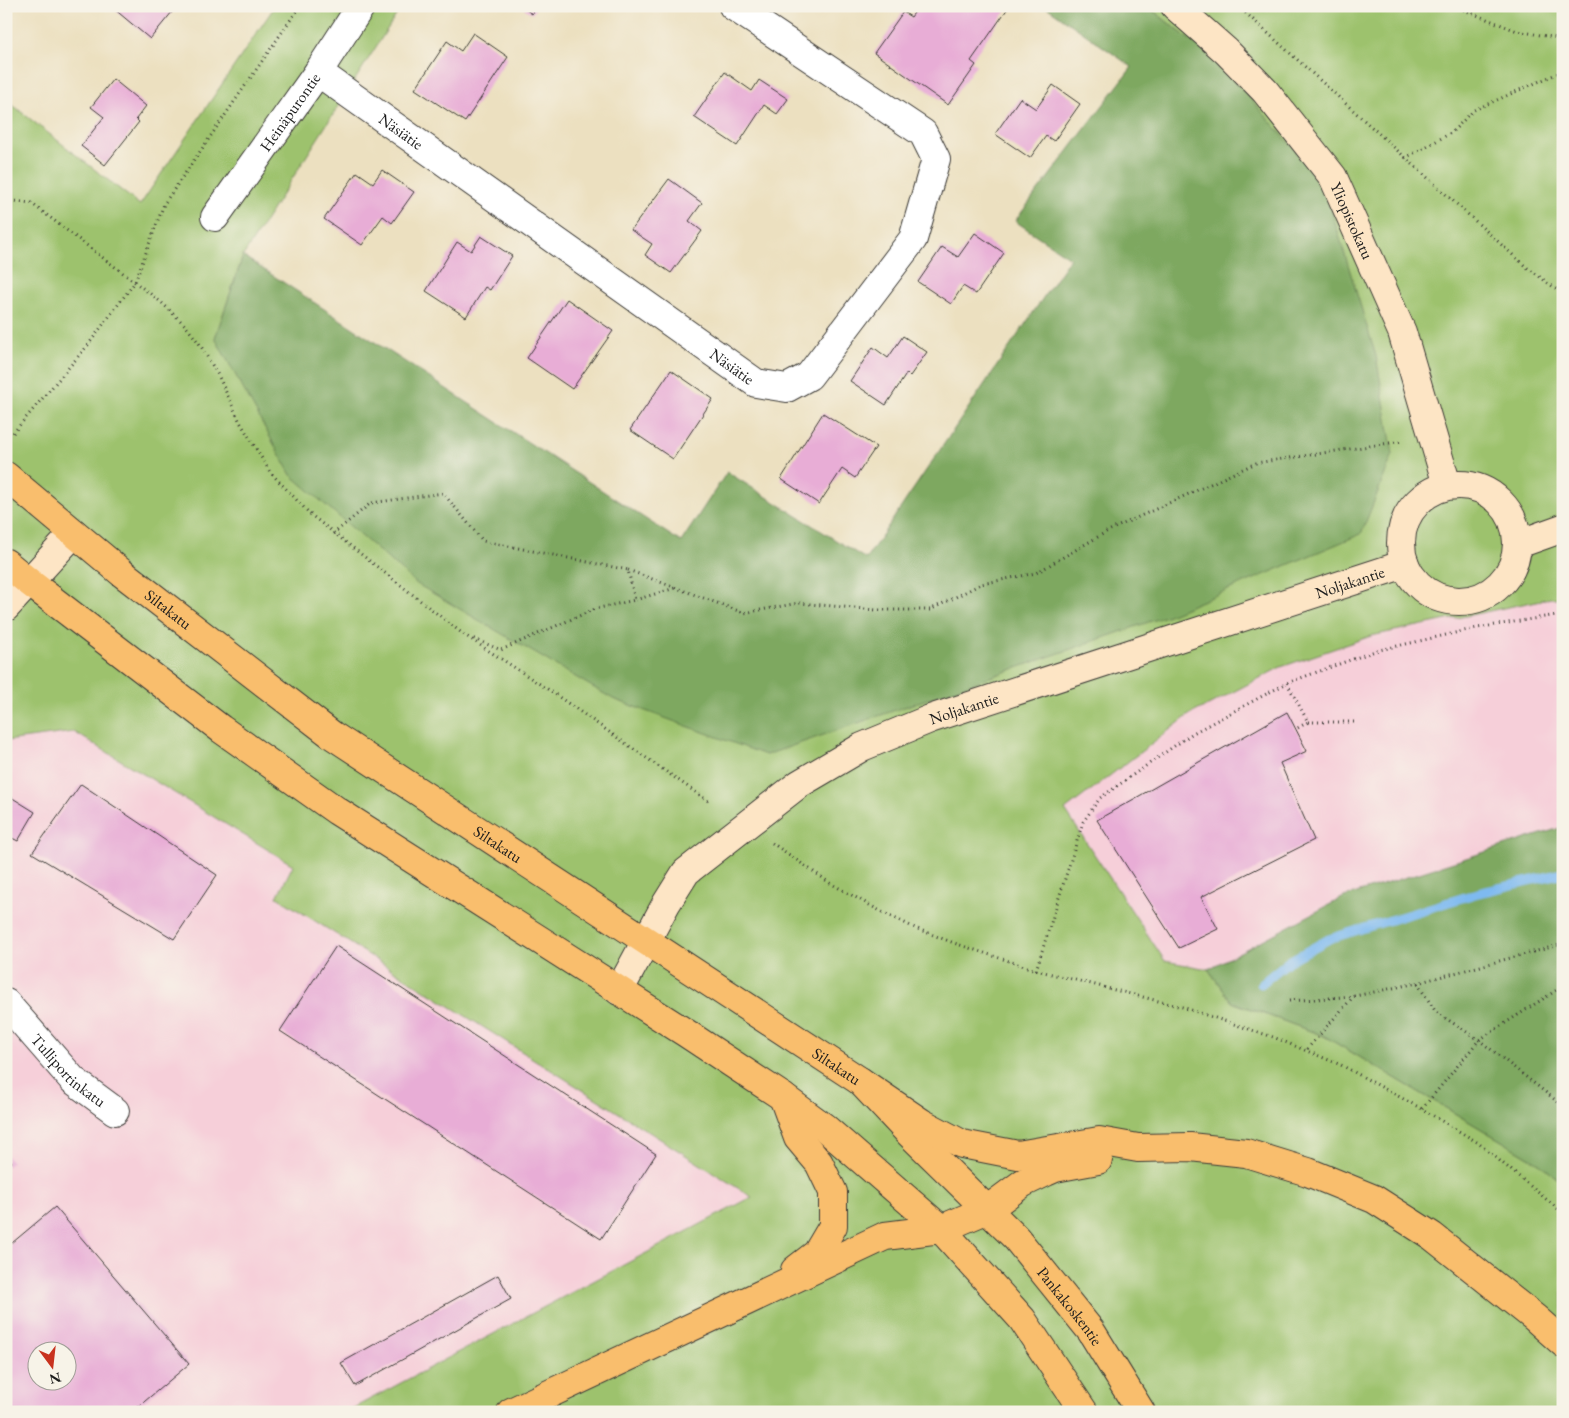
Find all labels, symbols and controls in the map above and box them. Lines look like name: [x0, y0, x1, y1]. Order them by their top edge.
street label: Heinäpurontie: [255, 69, 325, 156]
street label: Näsiätie: [375, 108, 427, 154]
street label: Yliopistokatu: [1325, 179, 1378, 263]
street label: Näsiätie: [706, 344, 758, 389]
street label: Noljakantie: [1313, 561, 1387, 604]
street label: Siltakatu: [140, 584, 196, 634]
street label: Noljakantie: [927, 687, 1001, 730]
street label: Siltakatu: [469, 821, 527, 868]
street label: Tulliportinkatu: [26, 1029, 110, 1112]
street label: Siltakatu: [808, 1043, 865, 1090]
street label: Pankakoskentie: [1032, 1262, 1107, 1349]
north arrow: [28, 1340, 78, 1390]
text: N: [47, 1368, 63, 1389]

